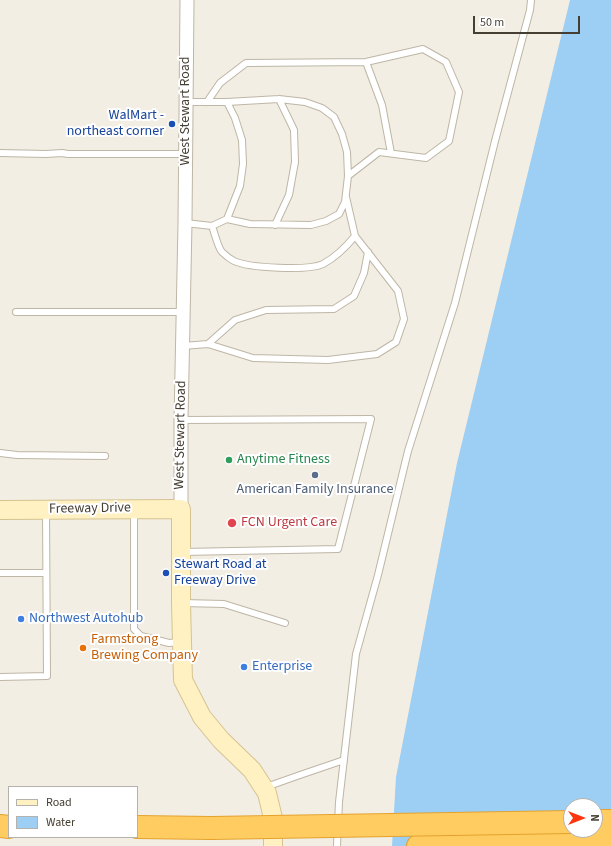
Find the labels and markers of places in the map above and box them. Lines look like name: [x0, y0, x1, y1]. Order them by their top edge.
place label: WalMart - northeast corner: [67, 108, 164, 140]
marker: WalMart - northeast corner: [167, 119, 177, 129]
place label: Anytime Fitness: [237, 452, 330, 468]
marker: Anytime Fitness: [224, 455, 234, 465]
marker: American Family Insurance: [310, 470, 320, 480]
place label: American Family Insurance: [237, 482, 393, 498]
place label: FCN Urgent Care: [241, 515, 337, 531]
marker: FCN Urgent Care: [226, 517, 238, 529]
place label: Stewart Road at Freeway Drive: [174, 557, 267, 590]
marker: Stewart Road at Freeway Drive: [161, 568, 171, 578]
place label: Northwest Autohub: [29, 611, 143, 627]
marker: Northwest Autohub: [16, 614, 26, 624]
place label: Farmstrong Brewing Company: [91, 632, 198, 664]
marker: Farmstrong Brewing Company: [78, 643, 88, 653]
place label: Enterprise: [252, 659, 312, 675]
marker: Enterprise: [239, 662, 249, 672]

